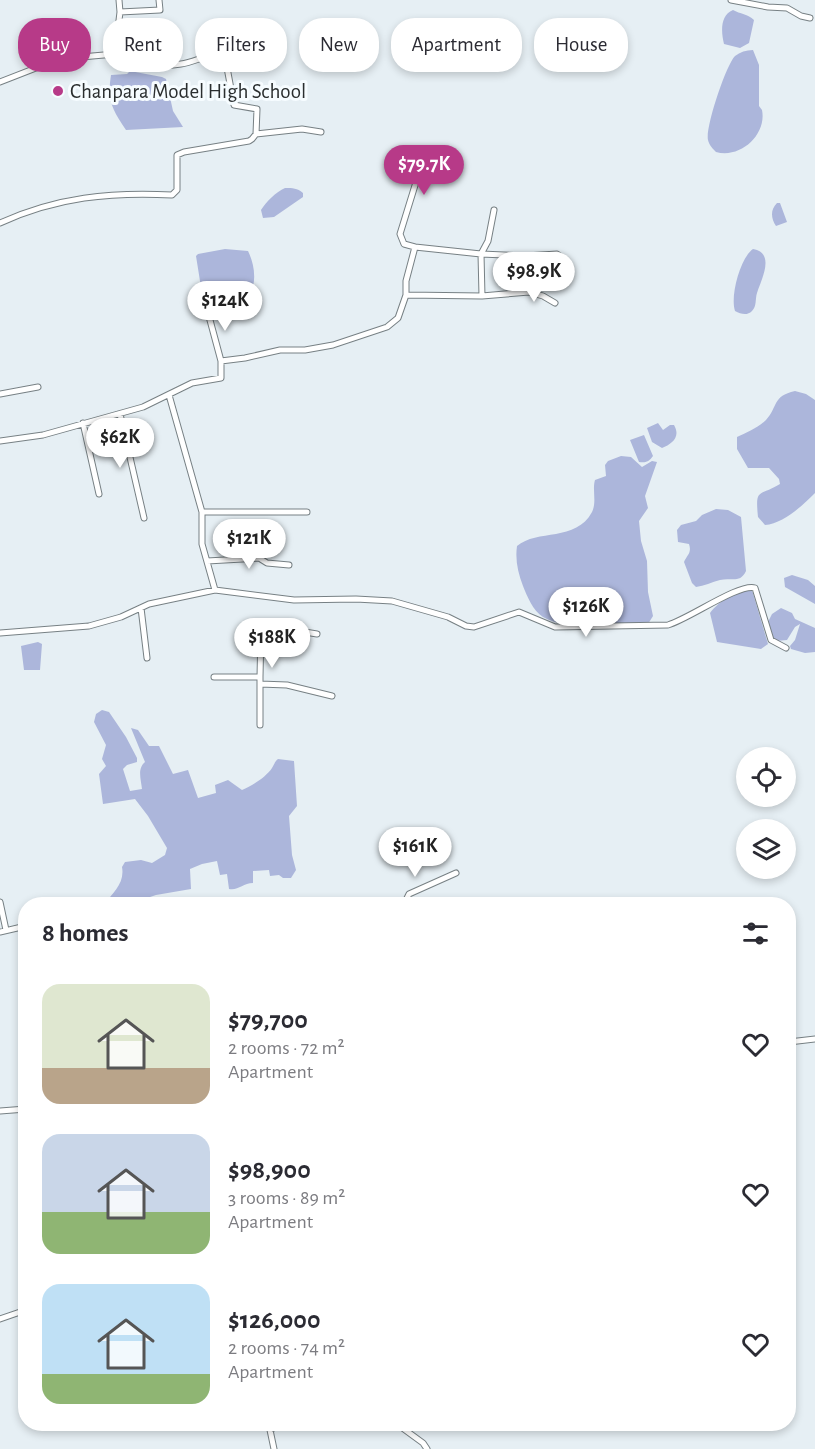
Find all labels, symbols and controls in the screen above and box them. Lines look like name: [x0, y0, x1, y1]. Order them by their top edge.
chip: Buy: [18, 18, 91, 72]
chip: Rent: [103, 18, 183, 72]
chip: Filters: [195, 18, 287, 72]
chip: New: [299, 18, 379, 72]
chip: Apartment: [391, 18, 522, 72]
chip: House: [534, 18, 628, 72]
place label: Chanpara Model High School: [70, 81, 306, 102]
marker: Chanpara Model High School: [51, 84, 65, 98]
pin: $79.7K: [375, 145, 473, 196]
text: $79.7K: [398, 154, 450, 174]
pin: $98.9K: [485, 252, 583, 303]
text: $98.9K: [507, 261, 561, 281]
pin: $124K: [183, 281, 267, 332]
text: $124K: [201, 290, 249, 310]
pin: $62K: [84, 418, 156, 469]
text: $62K: [100, 427, 140, 447]
pin: $121K: [207, 519, 291, 570]
text: $121K: [227, 528, 271, 548]
pin: $126K: [544, 587, 628, 638]
text: $126K: [563, 596, 609, 616]
pin: $188K: [230, 618, 314, 669]
text: $188K: [248, 627, 296, 647]
map controls: [736, 747, 796, 879]
button: locate: [736, 747, 796, 807]
button: layers: [736, 819, 796, 879]
pin: $161K: [373, 827, 457, 878]
text: $161K: [393, 836, 437, 856]
icon: filters: [739, 917, 772, 950]
text: 8 homes: [42, 920, 129, 946]
text: $79,700: [228, 1007, 308, 1033]
icon: home: [90, 1008, 162, 1080]
icon: heart: [739, 1028, 772, 1061]
text: 2 rooms · 72 m²: [228, 1038, 345, 1058]
text: Apartment: [228, 1062, 313, 1082]
text: $98,900: [228, 1157, 311, 1183]
icon: home: [90, 1158, 162, 1230]
icon: heart: [739, 1178, 772, 1211]
text: 3 rooms · 89 m²: [228, 1188, 345, 1208]
text: Apartment: [228, 1212, 313, 1232]
text: $126,000: [228, 1307, 320, 1333]
icon: home: [90, 1308, 162, 1380]
icon: heart: [739, 1328, 772, 1361]
text: 2 rooms · 74 m²: [228, 1338, 345, 1358]
text: Apartment: [228, 1362, 313, 1382]

